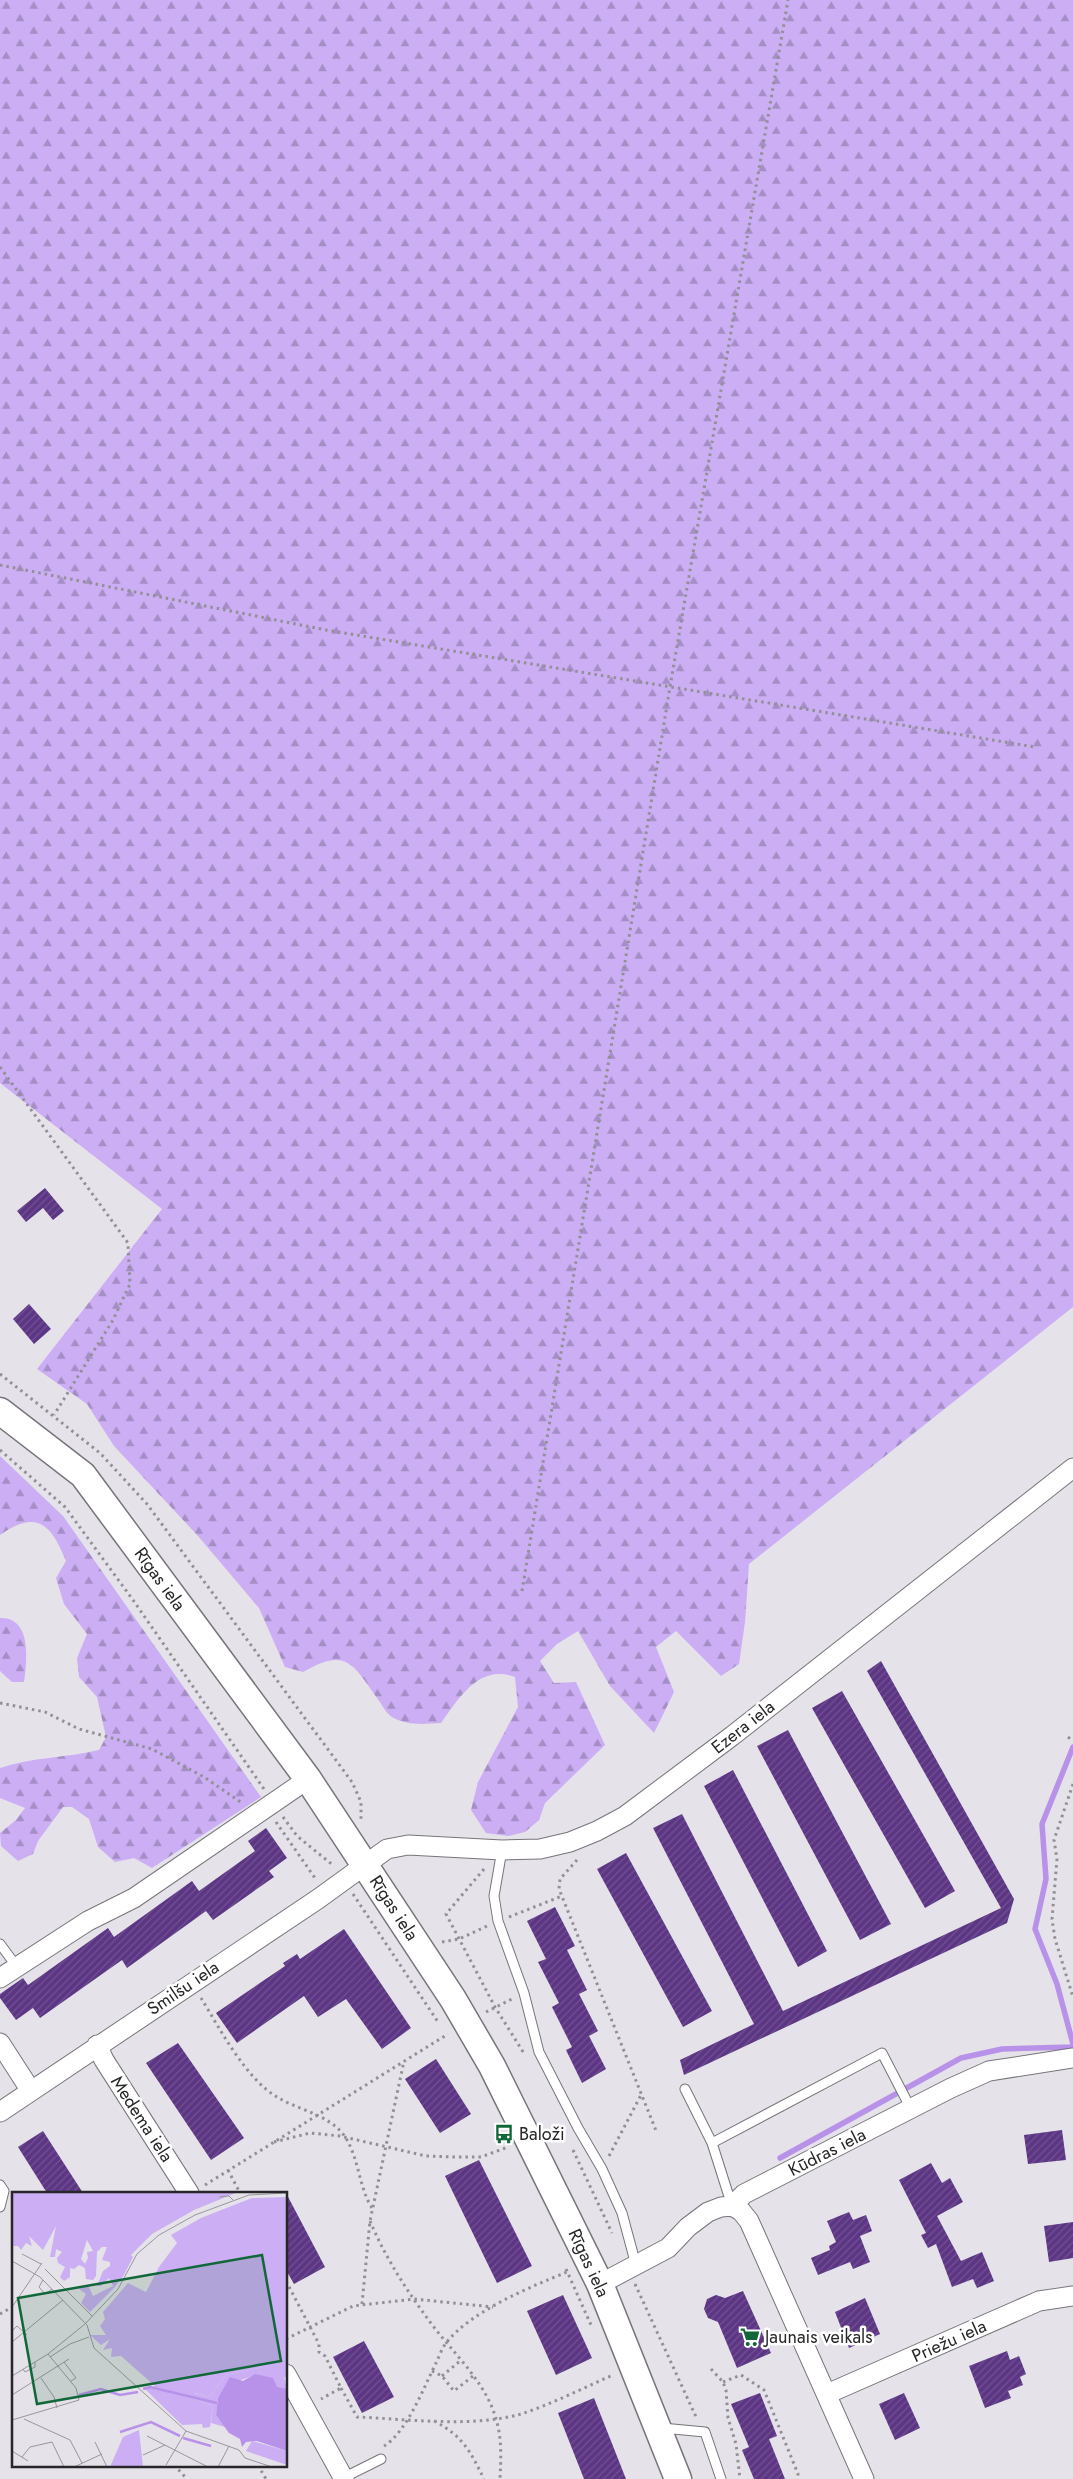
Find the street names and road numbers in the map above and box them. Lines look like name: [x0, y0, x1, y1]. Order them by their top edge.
street label: Rīgas iela: [128, 1542, 192, 1616]
street label: Ezera iela: [706, 1694, 780, 1760]
street label: Rīgas iela: [363, 1870, 425, 1946]
street label: Smilšu iela: [142, 1954, 224, 2022]
street label: Medema iela: [104, 2071, 180, 2167]
street label: Kūdras iela: [784, 2121, 870, 2183]
street label: Rīgas iela: [562, 2224, 616, 2302]
street label: Priežu iela: [907, 2313, 991, 2369]

